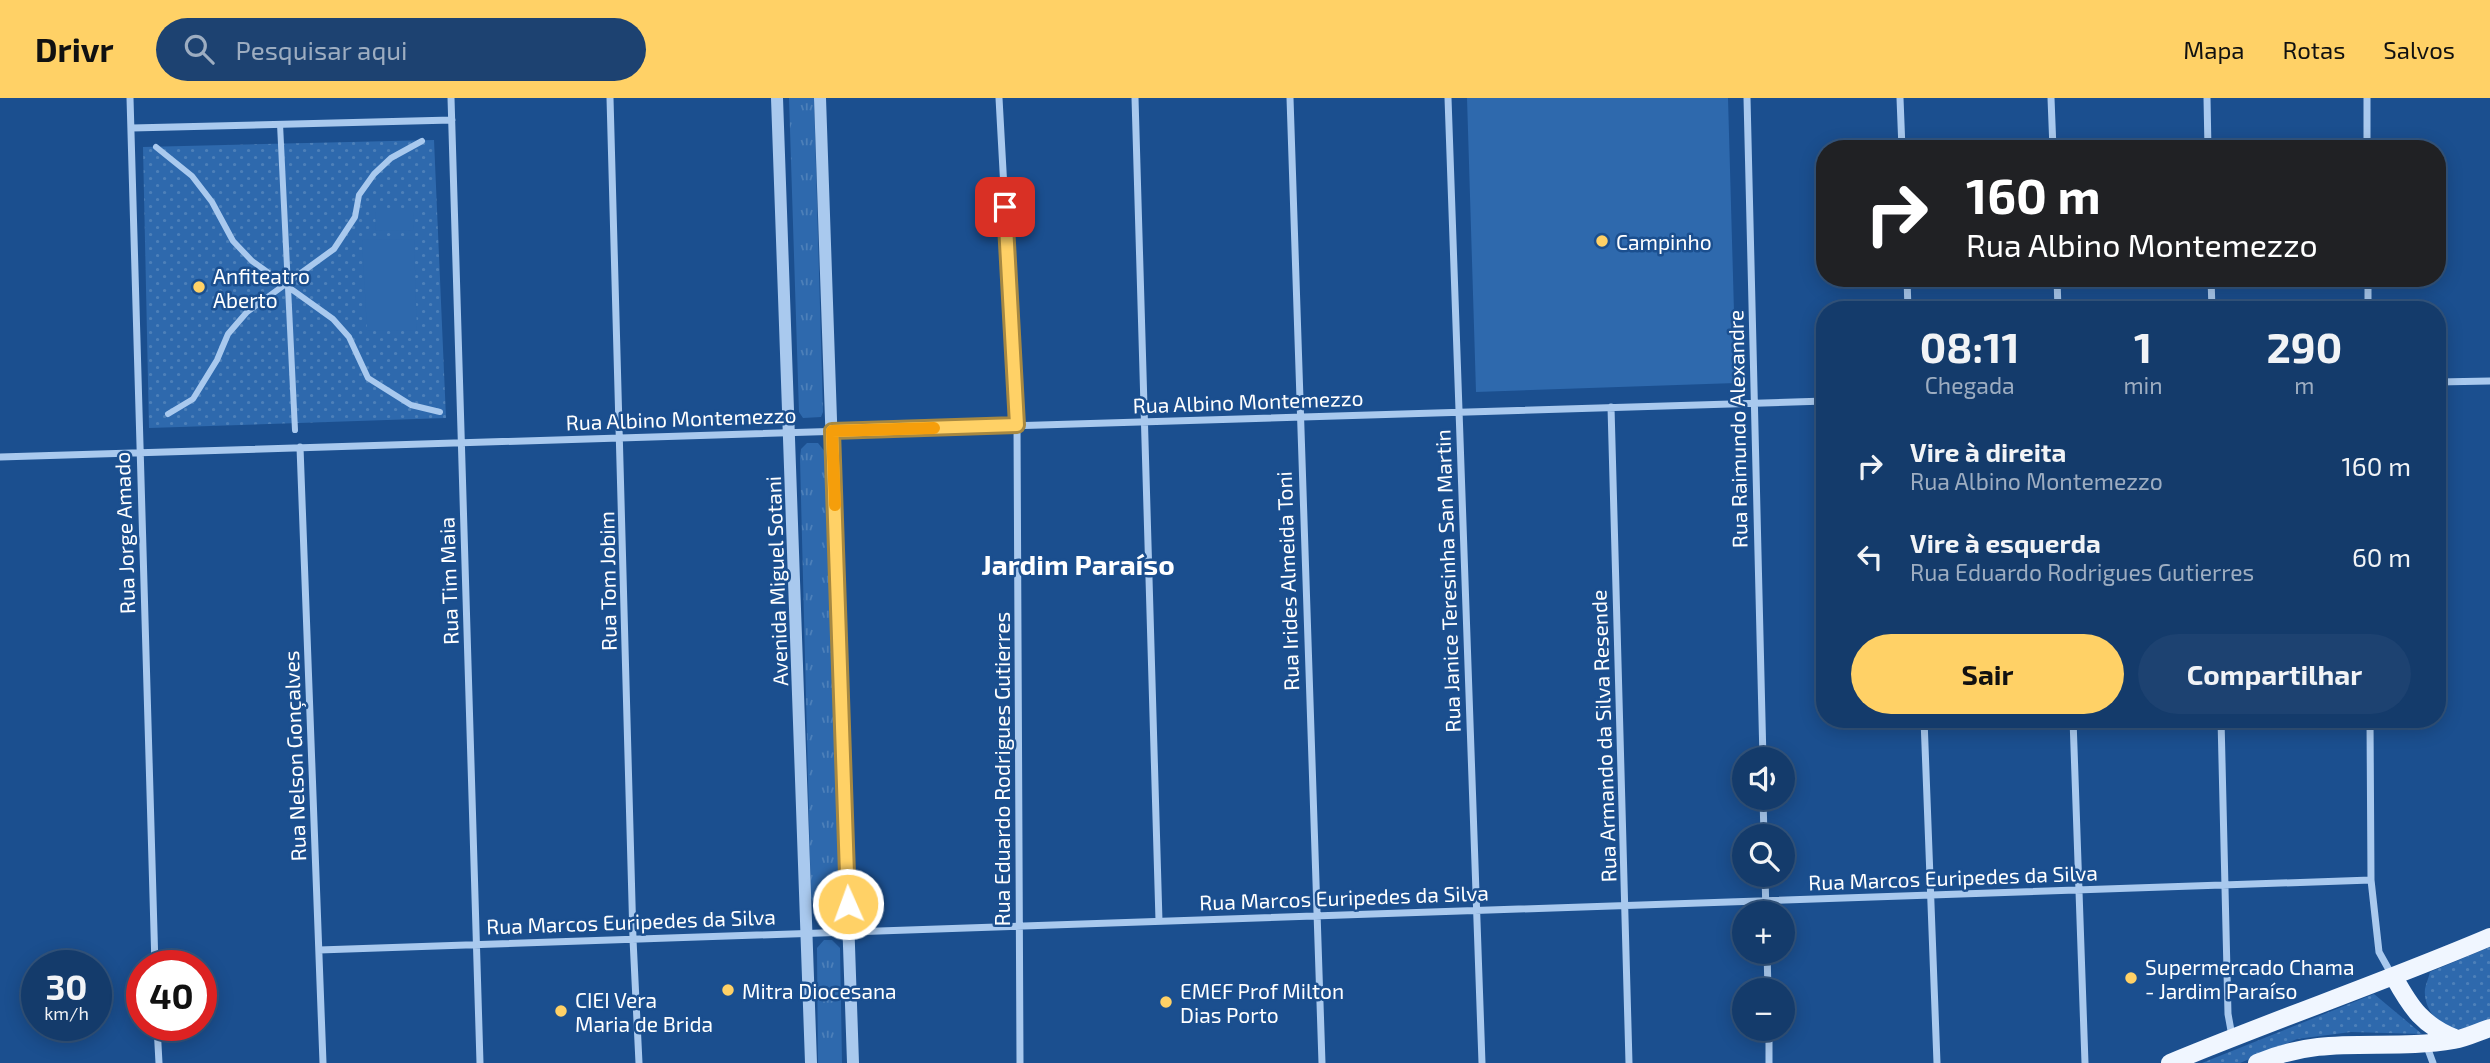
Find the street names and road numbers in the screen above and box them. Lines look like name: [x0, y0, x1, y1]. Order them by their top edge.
street label: Rua Raimundo Alexandre: [1722, 310, 1752, 548]
street label: Rua Albino Montemezzo: [1132, 384, 1364, 418]
street label: Rua Albino Montemezzo: [565, 401, 797, 435]
street label: Rua Janice Teresinha San Martin: [1429, 429, 1465, 733]
street label: Rua Jorge Amado: [109, 452, 139, 614]
street label: Rua Irides Almeida Toni: [1271, 471, 1303, 691]
street label: Avenida Miguel Sotani: [760, 476, 792, 686]
street label: Rua Tom Jobim: [593, 511, 621, 651]
street label: Rua Tim Maia: [433, 517, 463, 645]
street label: Rua Armando da Silva Resende: [1585, 589, 1621, 883]
street label: Rua Eduardo Rodrigues Gutierres: [989, 612, 1014, 926]
street label: Rua Nelson Gonçalves: [278, 650, 312, 862]
street label: Rua Marcos Euripedes da Silva: [1808, 859, 2098, 895]
street label: Rua Marcos Euripedes da Silva: [1199, 879, 1489, 915]
street label: Rua Marcos Euripedes da Silva: [486, 903, 776, 939]

